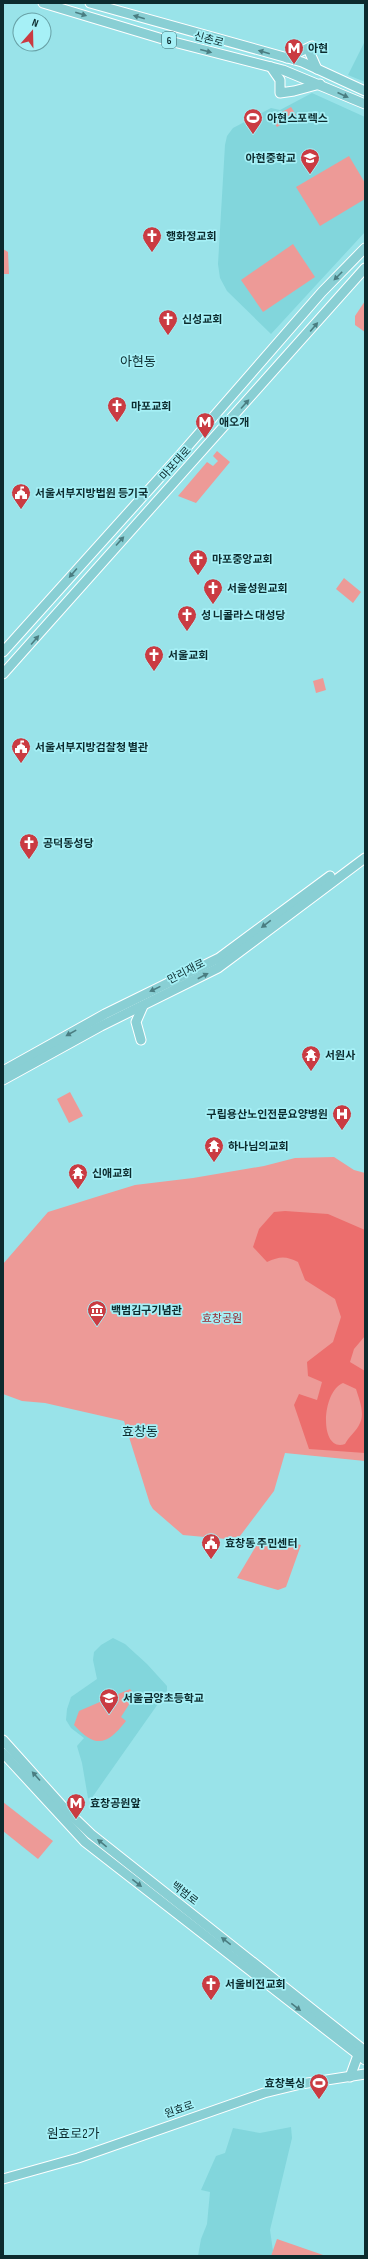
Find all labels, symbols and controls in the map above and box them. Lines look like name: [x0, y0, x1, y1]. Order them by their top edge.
one-way arrow: [75, 11, 87, 17]
north arrow: [12, 12, 52, 52]
one-way arrow: [133, 14, 145, 20]
text: N: [30, 16, 40, 30]
street label: 신촌로: [193, 29, 225, 50]
road number: 6: [162, 32, 176, 48]
metro station icon: 아현: [283, 37, 305, 65]
place label: 아현: [308, 42, 328, 55]
one-way arrow: [199, 48, 212, 54]
one-way arrow: [258, 49, 270, 55]
one-way arrow: [338, 92, 350, 98]
sports icon: 아현스포렉스: [242, 107, 264, 135]
place label: 아현스포렉스: [267, 112, 328, 125]
school or university icon: 아현중학교: [299, 147, 321, 175]
place label: 아현중학교: [245, 152, 296, 165]
church icon: 행화정교회: [141, 225, 163, 253]
place label: 행화정교회: [166, 230, 217, 243]
one-way arrow: [333, 271, 343, 281]
church icon: 신성교회: [157, 308, 179, 336]
place label: 신성교회: [182, 313, 222, 326]
one-way arrow: [309, 321, 318, 332]
district label: 아현동: [120, 354, 156, 370]
church icon: 마포교회: [106, 395, 128, 423]
one-way arrow: [240, 399, 250, 409]
place label: 마포교회: [131, 400, 171, 413]
metro station icon: 애오개: [194, 411, 216, 439]
place label: 애오개: [219, 416, 249, 429]
street label: 마포대로: [157, 444, 194, 483]
public building icon: 서울서부지방법원 등기국: [10, 482, 32, 510]
place label: 서울서부지방법원 등기국: [35, 487, 148, 500]
one-way arrow: [115, 536, 124, 546]
church icon: 마포중앙교회: [187, 548, 209, 576]
place label: 마포중앙교회: [212, 553, 273, 566]
one-way arrow: [69, 567, 78, 578]
church icon: 서울성원교회: [202, 577, 224, 605]
place label: 서울성원교회: [227, 582, 288, 595]
church icon: 성 니콜라스 대성당: [176, 604, 198, 632]
place label: 성 니콜라스 대성당: [201, 609, 285, 622]
one-way arrow: [30, 635, 40, 645]
church icon: 서울교회: [143, 644, 165, 672]
place label: 서울교회: [168, 649, 208, 662]
public building icon: 서울서부지방검찰청 별관: [10, 736, 32, 764]
place label: 서울서부지방검찰청 별관: [35, 741, 148, 754]
church icon: 공덕동성당: [18, 832, 40, 860]
place label: 공덕동성당: [43, 837, 94, 850]
one-way arrow: [261, 920, 272, 928]
street label: 만리재로: [165, 956, 207, 986]
one-way arrow: [197, 973, 209, 979]
one-way arrow: [149, 986, 160, 993]
one-way arrow: [65, 1029, 77, 1036]
temple icon: 서원사: [300, 1044, 322, 1072]
place label: 서원사: [325, 1049, 355, 1062]
hospital icon: 구립용산노인전문요양병원: [331, 1103, 353, 1131]
place label: 구립용산노인전문요양병원: [207, 1108, 328, 1121]
temple icon: 하나님의교회: [203, 1135, 225, 1163]
place label: 하나님의교회: [228, 1140, 289, 1153]
temple icon: 신애교회: [67, 1162, 89, 1190]
place label: 신애교회: [92, 1167, 132, 1180]
museum icon: 백범김구기념관: [86, 1299, 108, 1327]
place label: 백범김구기념관: [111, 1304, 182, 1317]
park label: 효창공원: [202, 1312, 242, 1325]
district label: 효창동: [122, 1424, 158, 1440]
public building icon: 효창동 주민센터: [200, 1532, 222, 1560]
place label: 효창동 주민센터: [225, 1537, 298, 1550]
school or university icon: 서울금양초등학교: [98, 1687, 120, 1715]
place label: 서울금양초등학교: [123, 1692, 204, 1705]
one-way arrow: [31, 1771, 40, 1781]
metro station icon: 효창공원앞: [65, 1792, 87, 1820]
place label: 효창공원앞: [90, 1797, 141, 1810]
one-way arrow: [96, 1838, 107, 1847]
one-way arrow: [132, 1879, 143, 1887]
street label: 백범로: [169, 1879, 201, 1908]
one-way arrow: [220, 1936, 231, 1945]
church icon: 서울비전교회: [200, 1973, 222, 2001]
place label: 서울비전교회: [225, 1978, 286, 1991]
one-way arrow: [291, 2002, 302, 2011]
sports icon: 효창복싱: [308, 2072, 330, 2100]
place label: 효창복싱: [265, 2077, 305, 2090]
street label: 원효로: [163, 2098, 196, 2121]
district label: 원효로2가: [46, 2126, 100, 2142]

